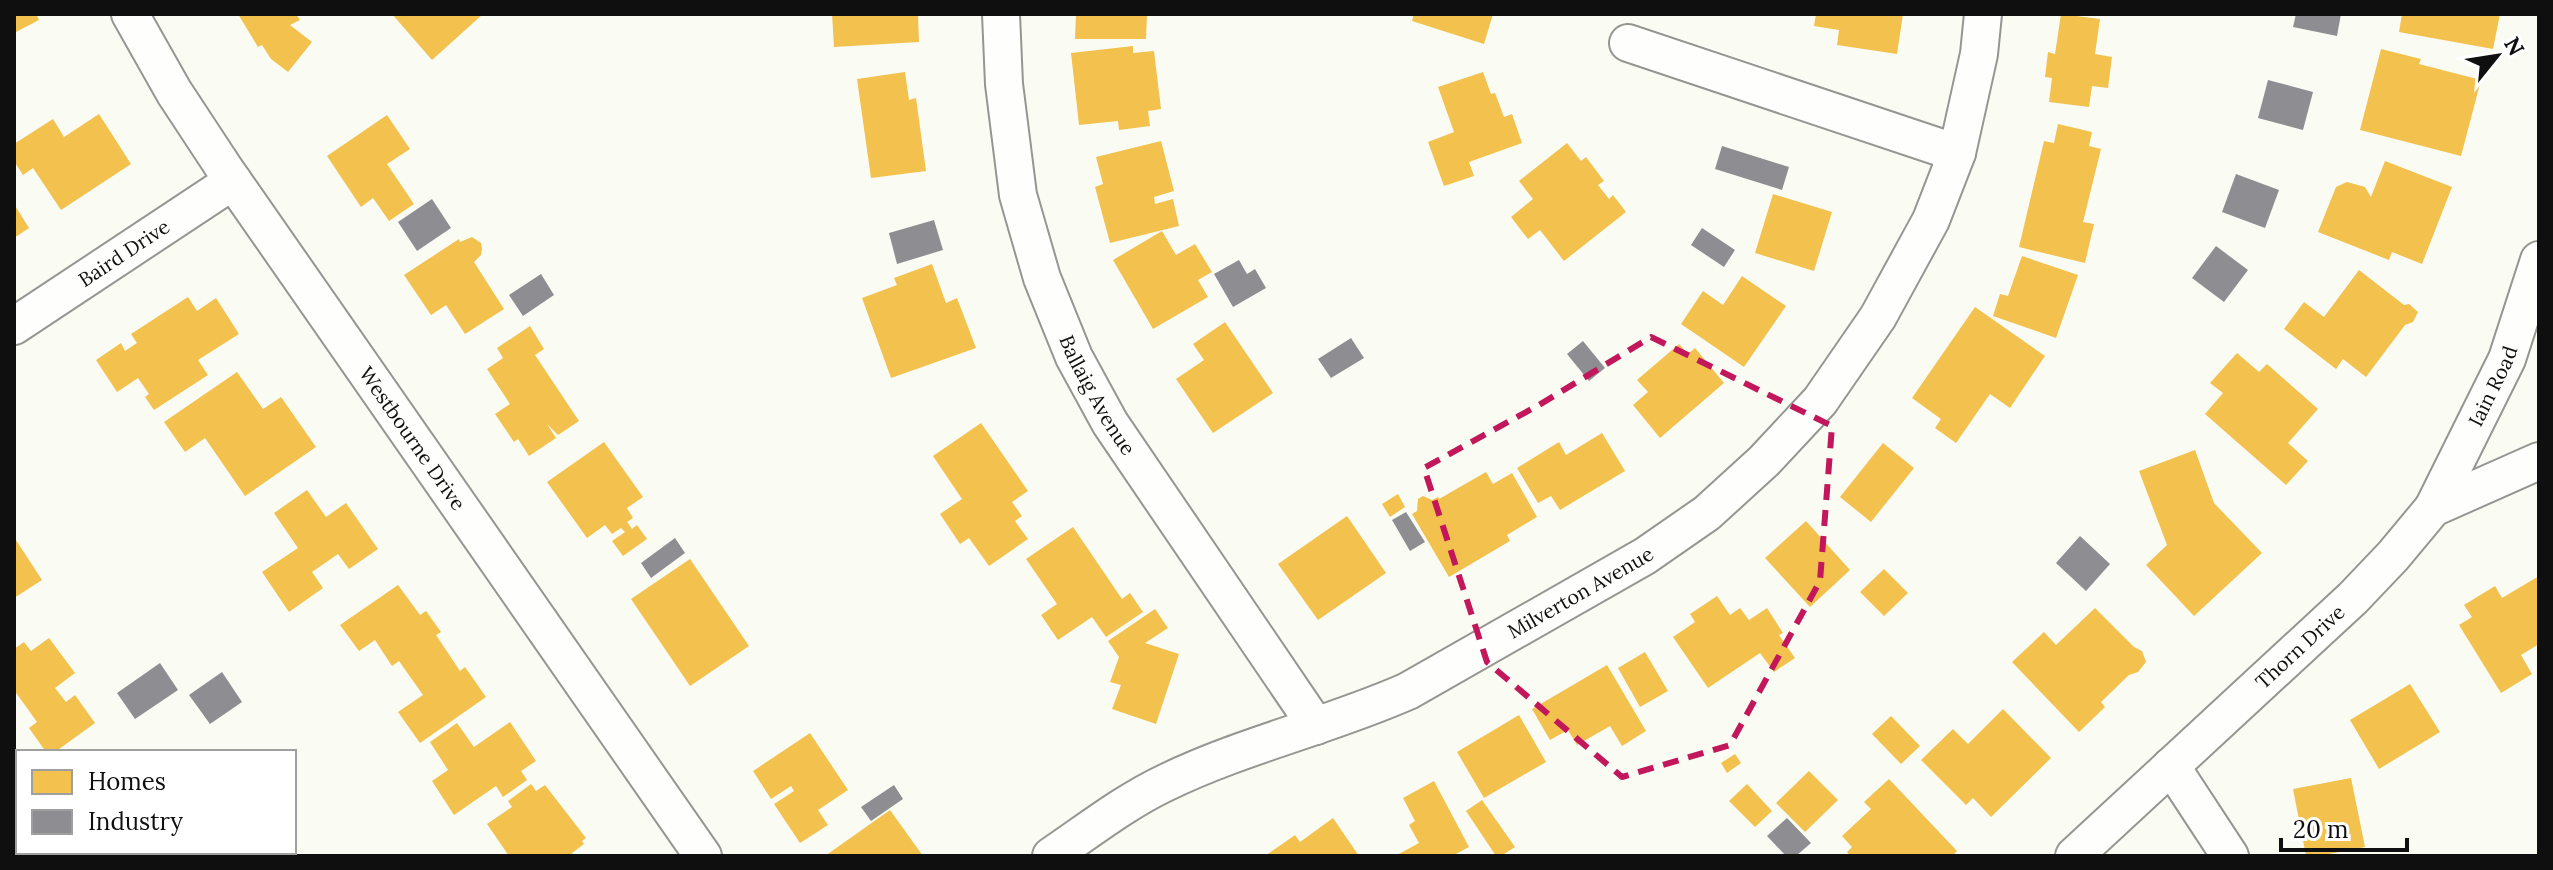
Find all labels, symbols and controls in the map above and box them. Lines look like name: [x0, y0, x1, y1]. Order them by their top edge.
north arrow: [2457, 16, 2537, 96]
text: N: [2498, 32, 2531, 60]
street label: Baird Drive: [73, 213, 174, 292]
street label: Ballaig Avenue: [1054, 331, 1141, 460]
street label: Iain Road: [2463, 343, 2522, 430]
street label: Westbourne Drive: [354, 362, 471, 515]
street label: Milverton Avenue: [1503, 541, 1658, 644]
street label: Thorn Drive: [2250, 599, 2350, 694]
legend: [16, 750, 296, 854]
text: Homes: [88, 766, 166, 797]
scale bar: [2281, 802, 2407, 852]
text: Industry: [88, 806, 183, 837]
text: 20 m: [2293, 814, 2349, 845]

